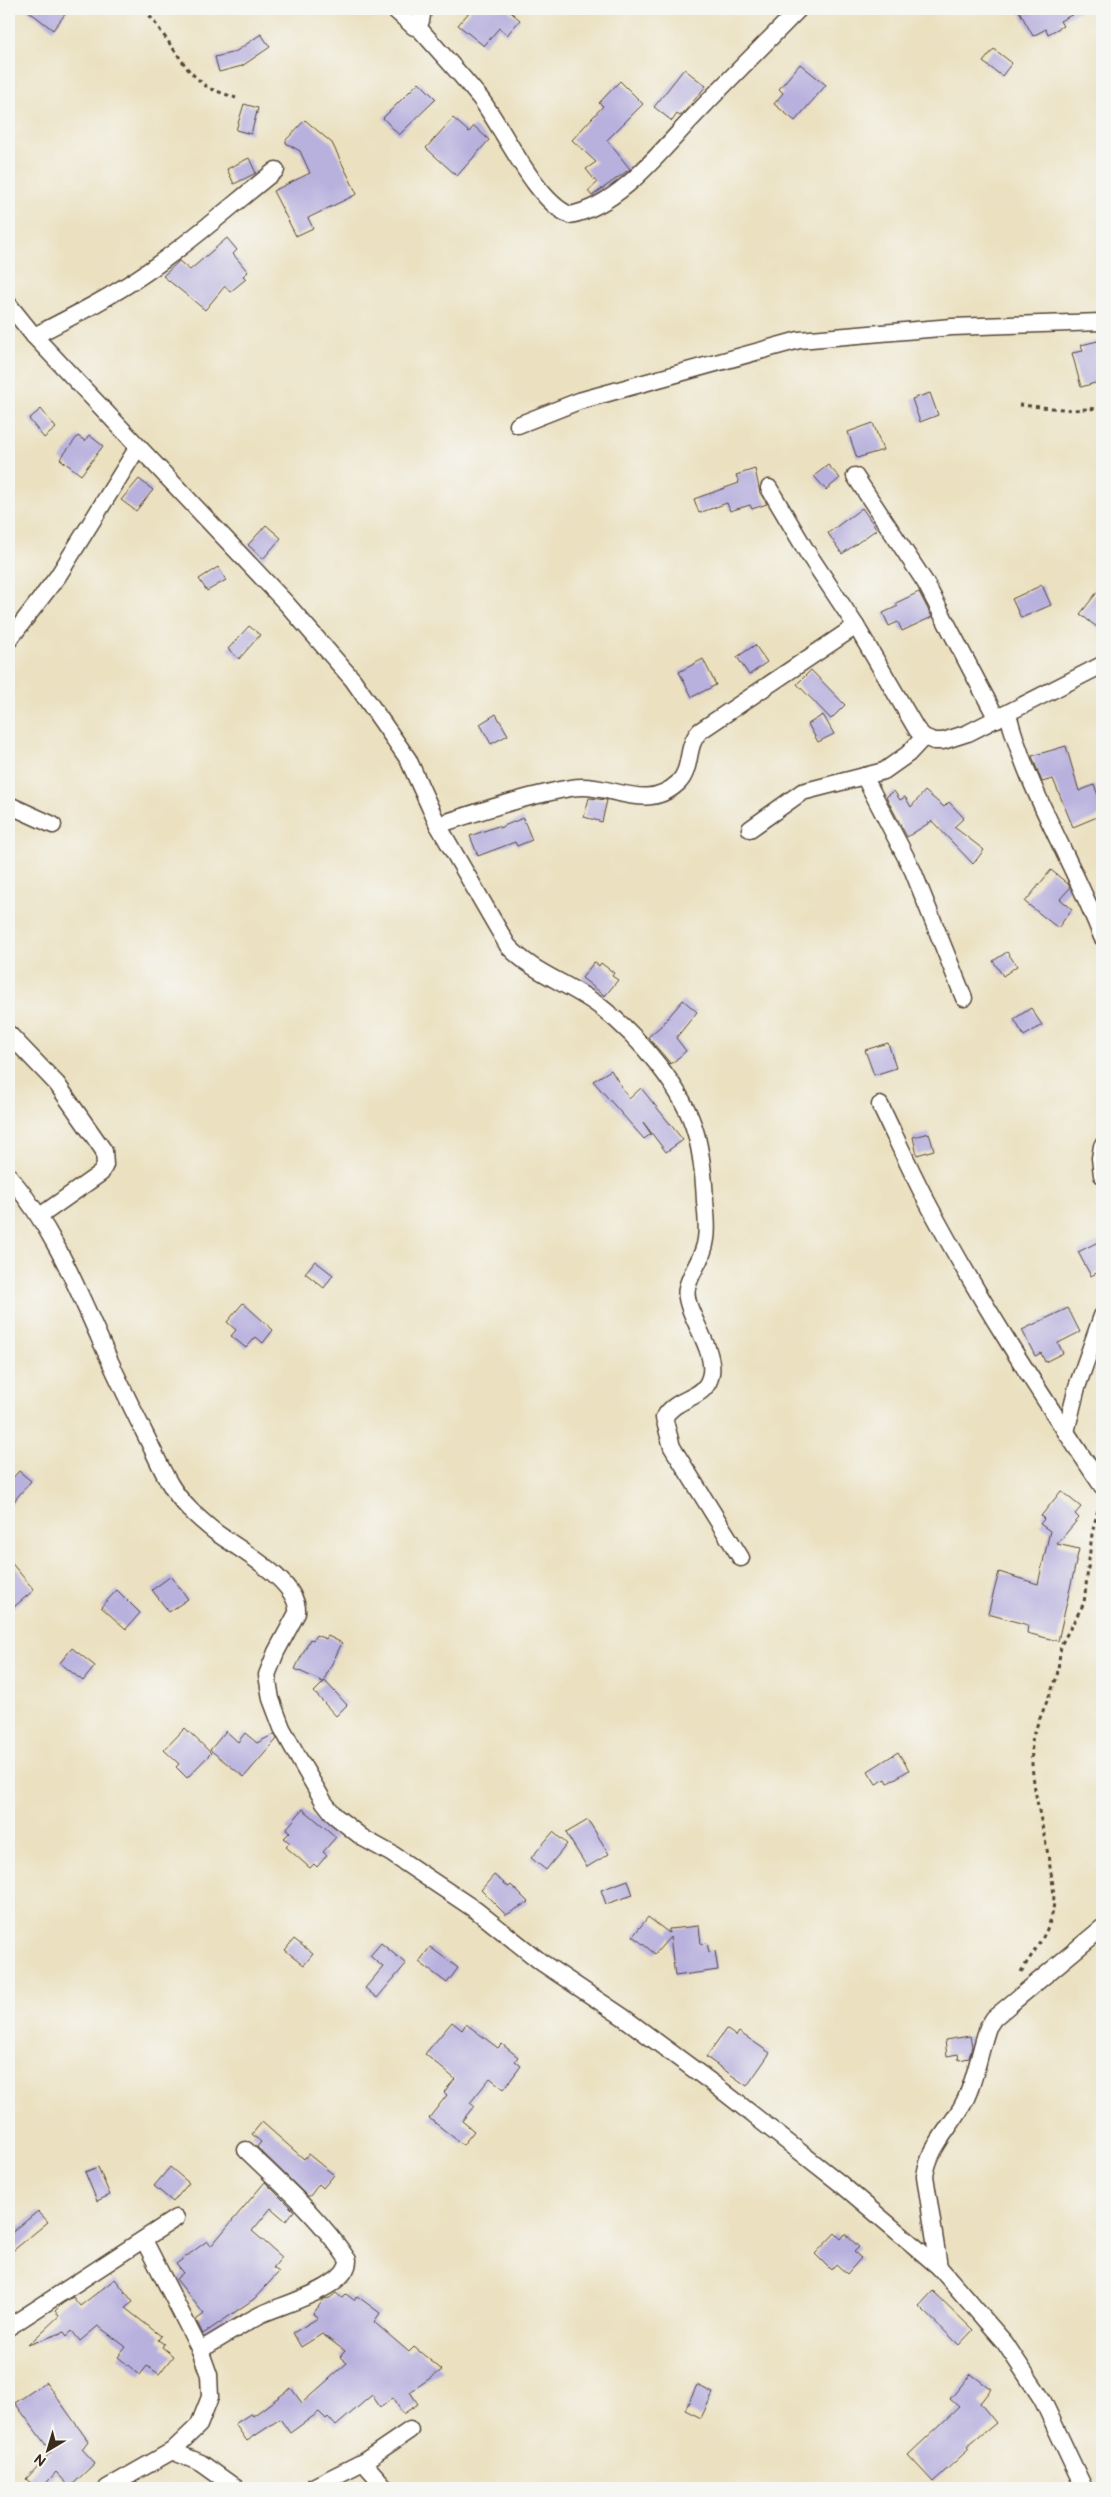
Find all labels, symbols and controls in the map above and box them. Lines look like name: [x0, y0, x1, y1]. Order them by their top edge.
north arrow: [22, 2424, 72, 2474]
text: N: [31, 2450, 50, 2470]

